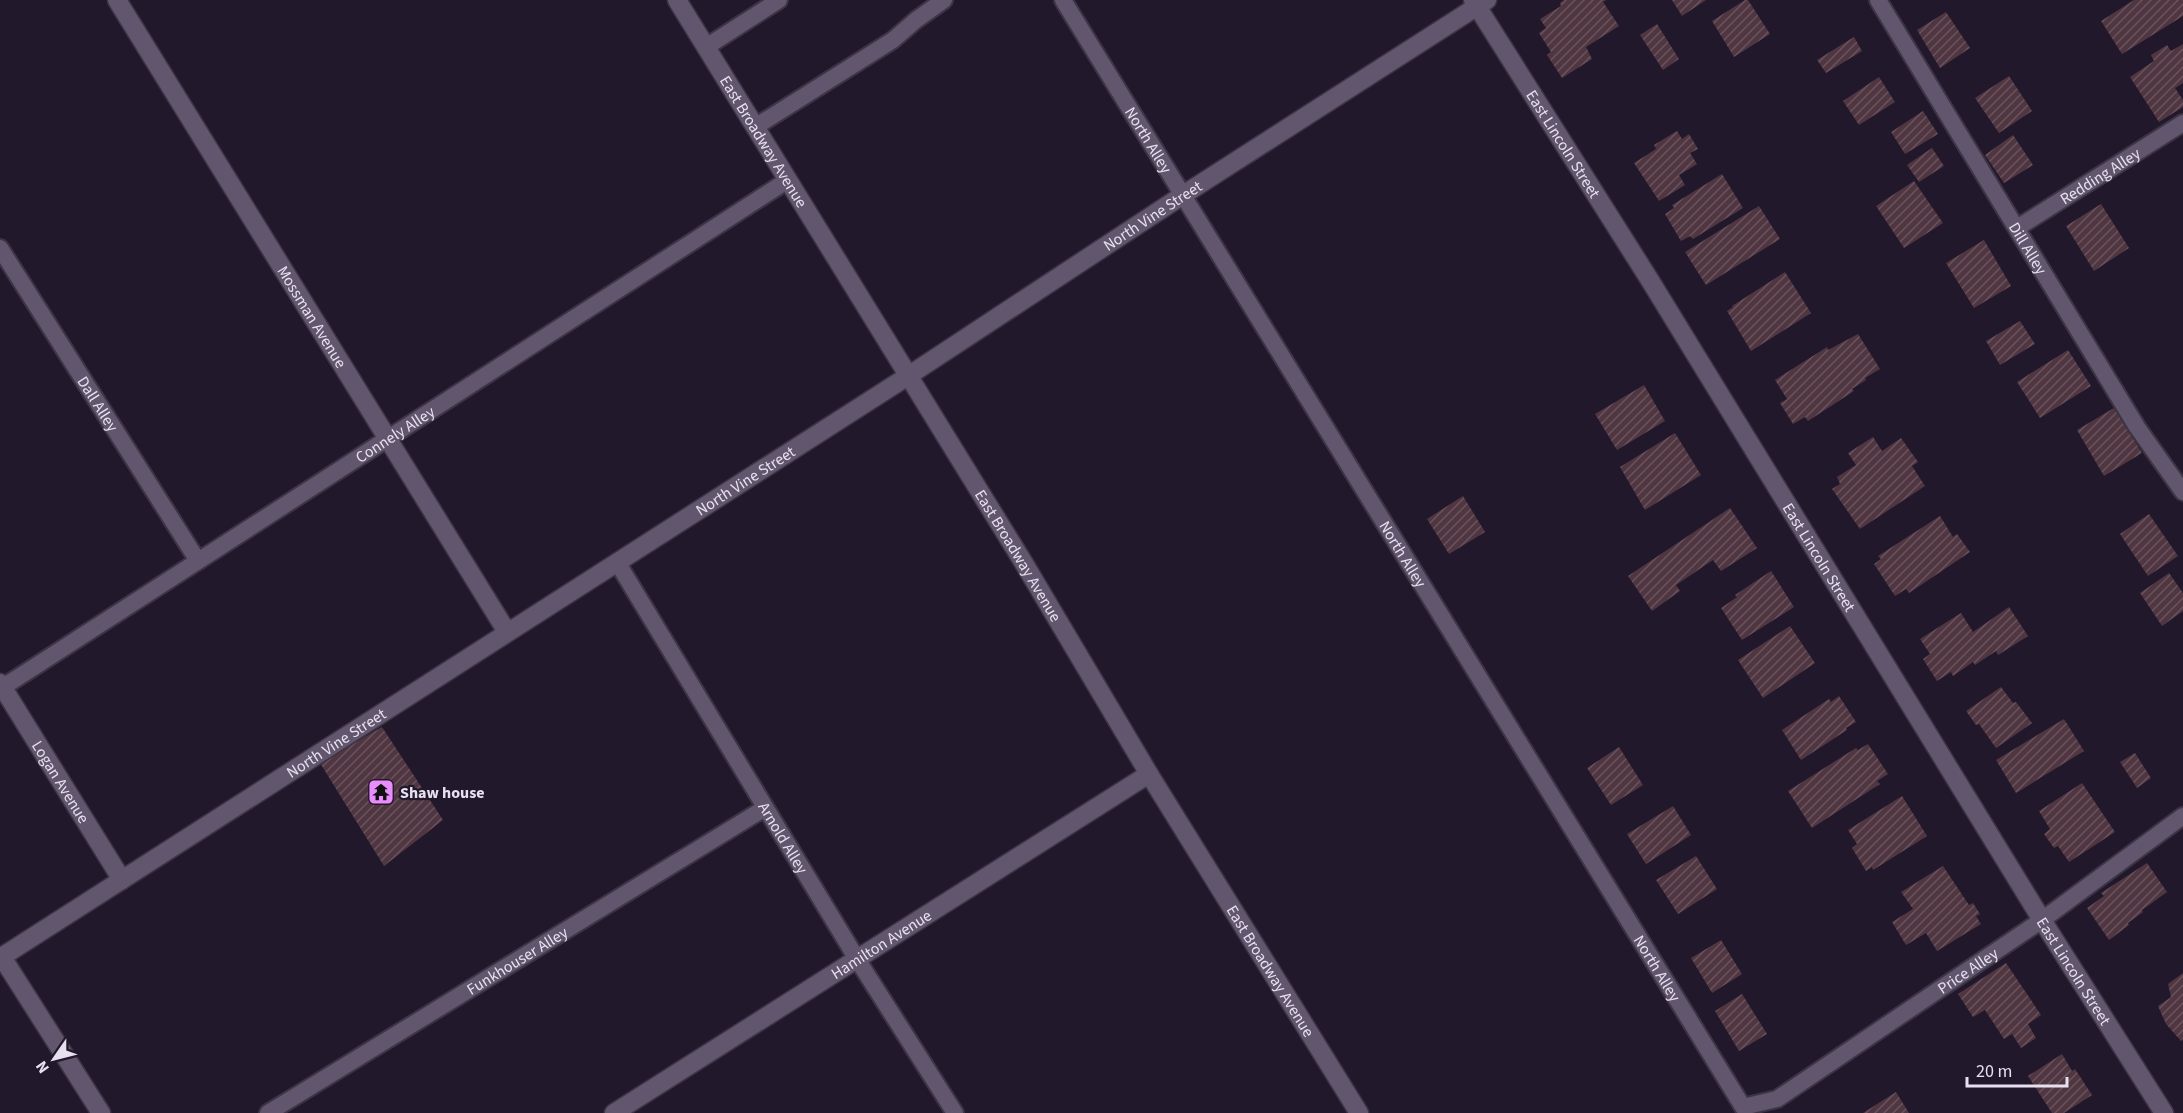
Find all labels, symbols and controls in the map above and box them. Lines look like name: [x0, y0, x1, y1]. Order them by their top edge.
street label: East Broadway Avenue: [714, 72, 812, 212]
street label: East Lincoln Street: [1521, 86, 1606, 203]
street label: North Alley: [1119, 103, 1177, 178]
street label: Redding Alley: [2056, 143, 2145, 210]
street label: North Vine Street: [1099, 175, 1207, 257]
street label: Dill Alley: [2003, 218, 2052, 279]
street label: Mossman Avenue: [272, 262, 351, 372]
street label: Dall Alley: [72, 372, 124, 436]
street label: Connely Alley: [351, 401, 440, 469]
street label: North Vine Street: [692, 441, 800, 521]
street label: East Broadway Avenue: [969, 486, 1066, 626]
street label: East Lincoln Street: [1777, 499, 1861, 617]
street label: North Alley: [1374, 517, 1431, 592]
street label: North Vine Street: [282, 703, 391, 784]
street label: Logan Avenue: [26, 737, 94, 828]
temple icon: Shaw house: [366, 777, 396, 807]
place label: Shaw house: [400, 782, 485, 804]
street label: Arnold Alley: [753, 798, 813, 879]
street label: East Broadway Avenue: [1221, 901, 1319, 1041]
street label: Hamilton Avenue: [827, 905, 936, 985]
street label: East Lincoln Street: [2031, 913, 2116, 1030]
street label: Funkhouser Alley: [463, 921, 573, 1001]
street label: North Alley: [1628, 931, 1686, 1006]
street label: Price Alley: [1933, 942, 2003, 1000]
north arrow: [24, 1029, 84, 1089]
scale bar: [1967, 1050, 2068, 1088]
text: N: [30, 1056, 55, 1078]
text: 20 m: [1976, 1059, 2012, 1084]

